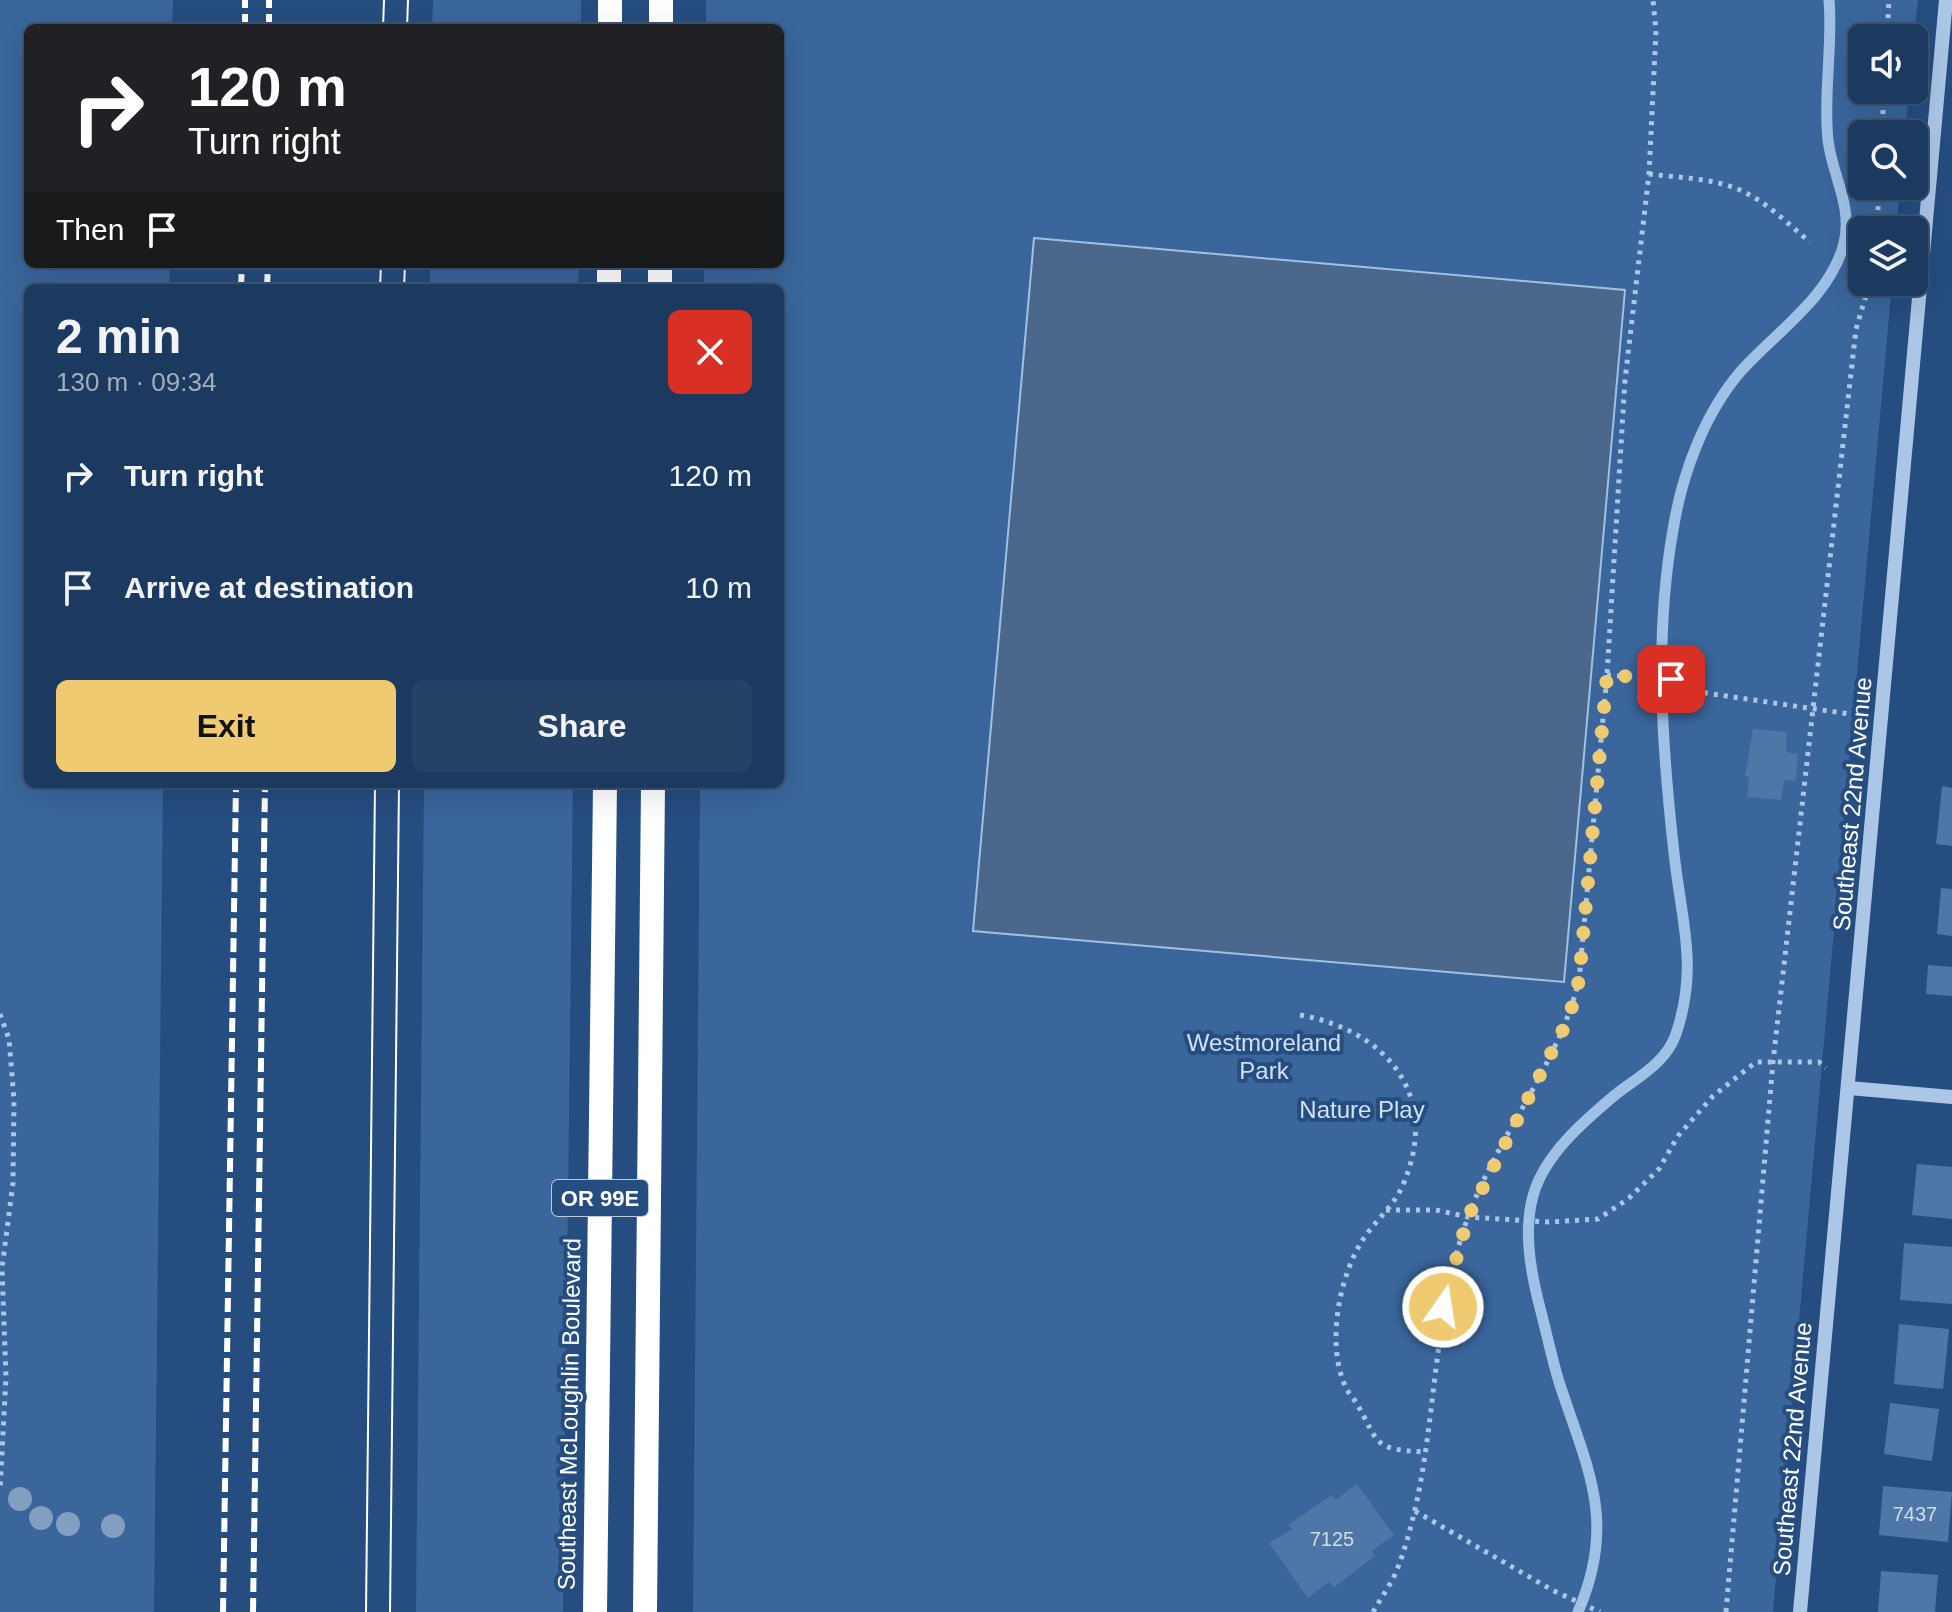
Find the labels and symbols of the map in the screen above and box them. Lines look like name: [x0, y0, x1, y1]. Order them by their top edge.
pin: [1637, 645, 1705, 713]
street label: Southeast 22nd Avenue: [1827, 676, 1877, 932]
park label: Westmoreland Park: [1187, 1029, 1341, 1084]
park label: Nature Play: [1299, 1096, 1425, 1123]
road number: OR 99E: [552, 1180, 648, 1216]
street label: Southeast McLoughlin Boulevard: [552, 1238, 586, 1590]
position arrow: [1401, 1265, 1485, 1349]
street label: Southeast 22nd Avenue: [1767, 1321, 1817, 1577]
house number: 7437: [1893, 1503, 1937, 1525]
house number: 7125: [1310, 1528, 1354, 1550]

